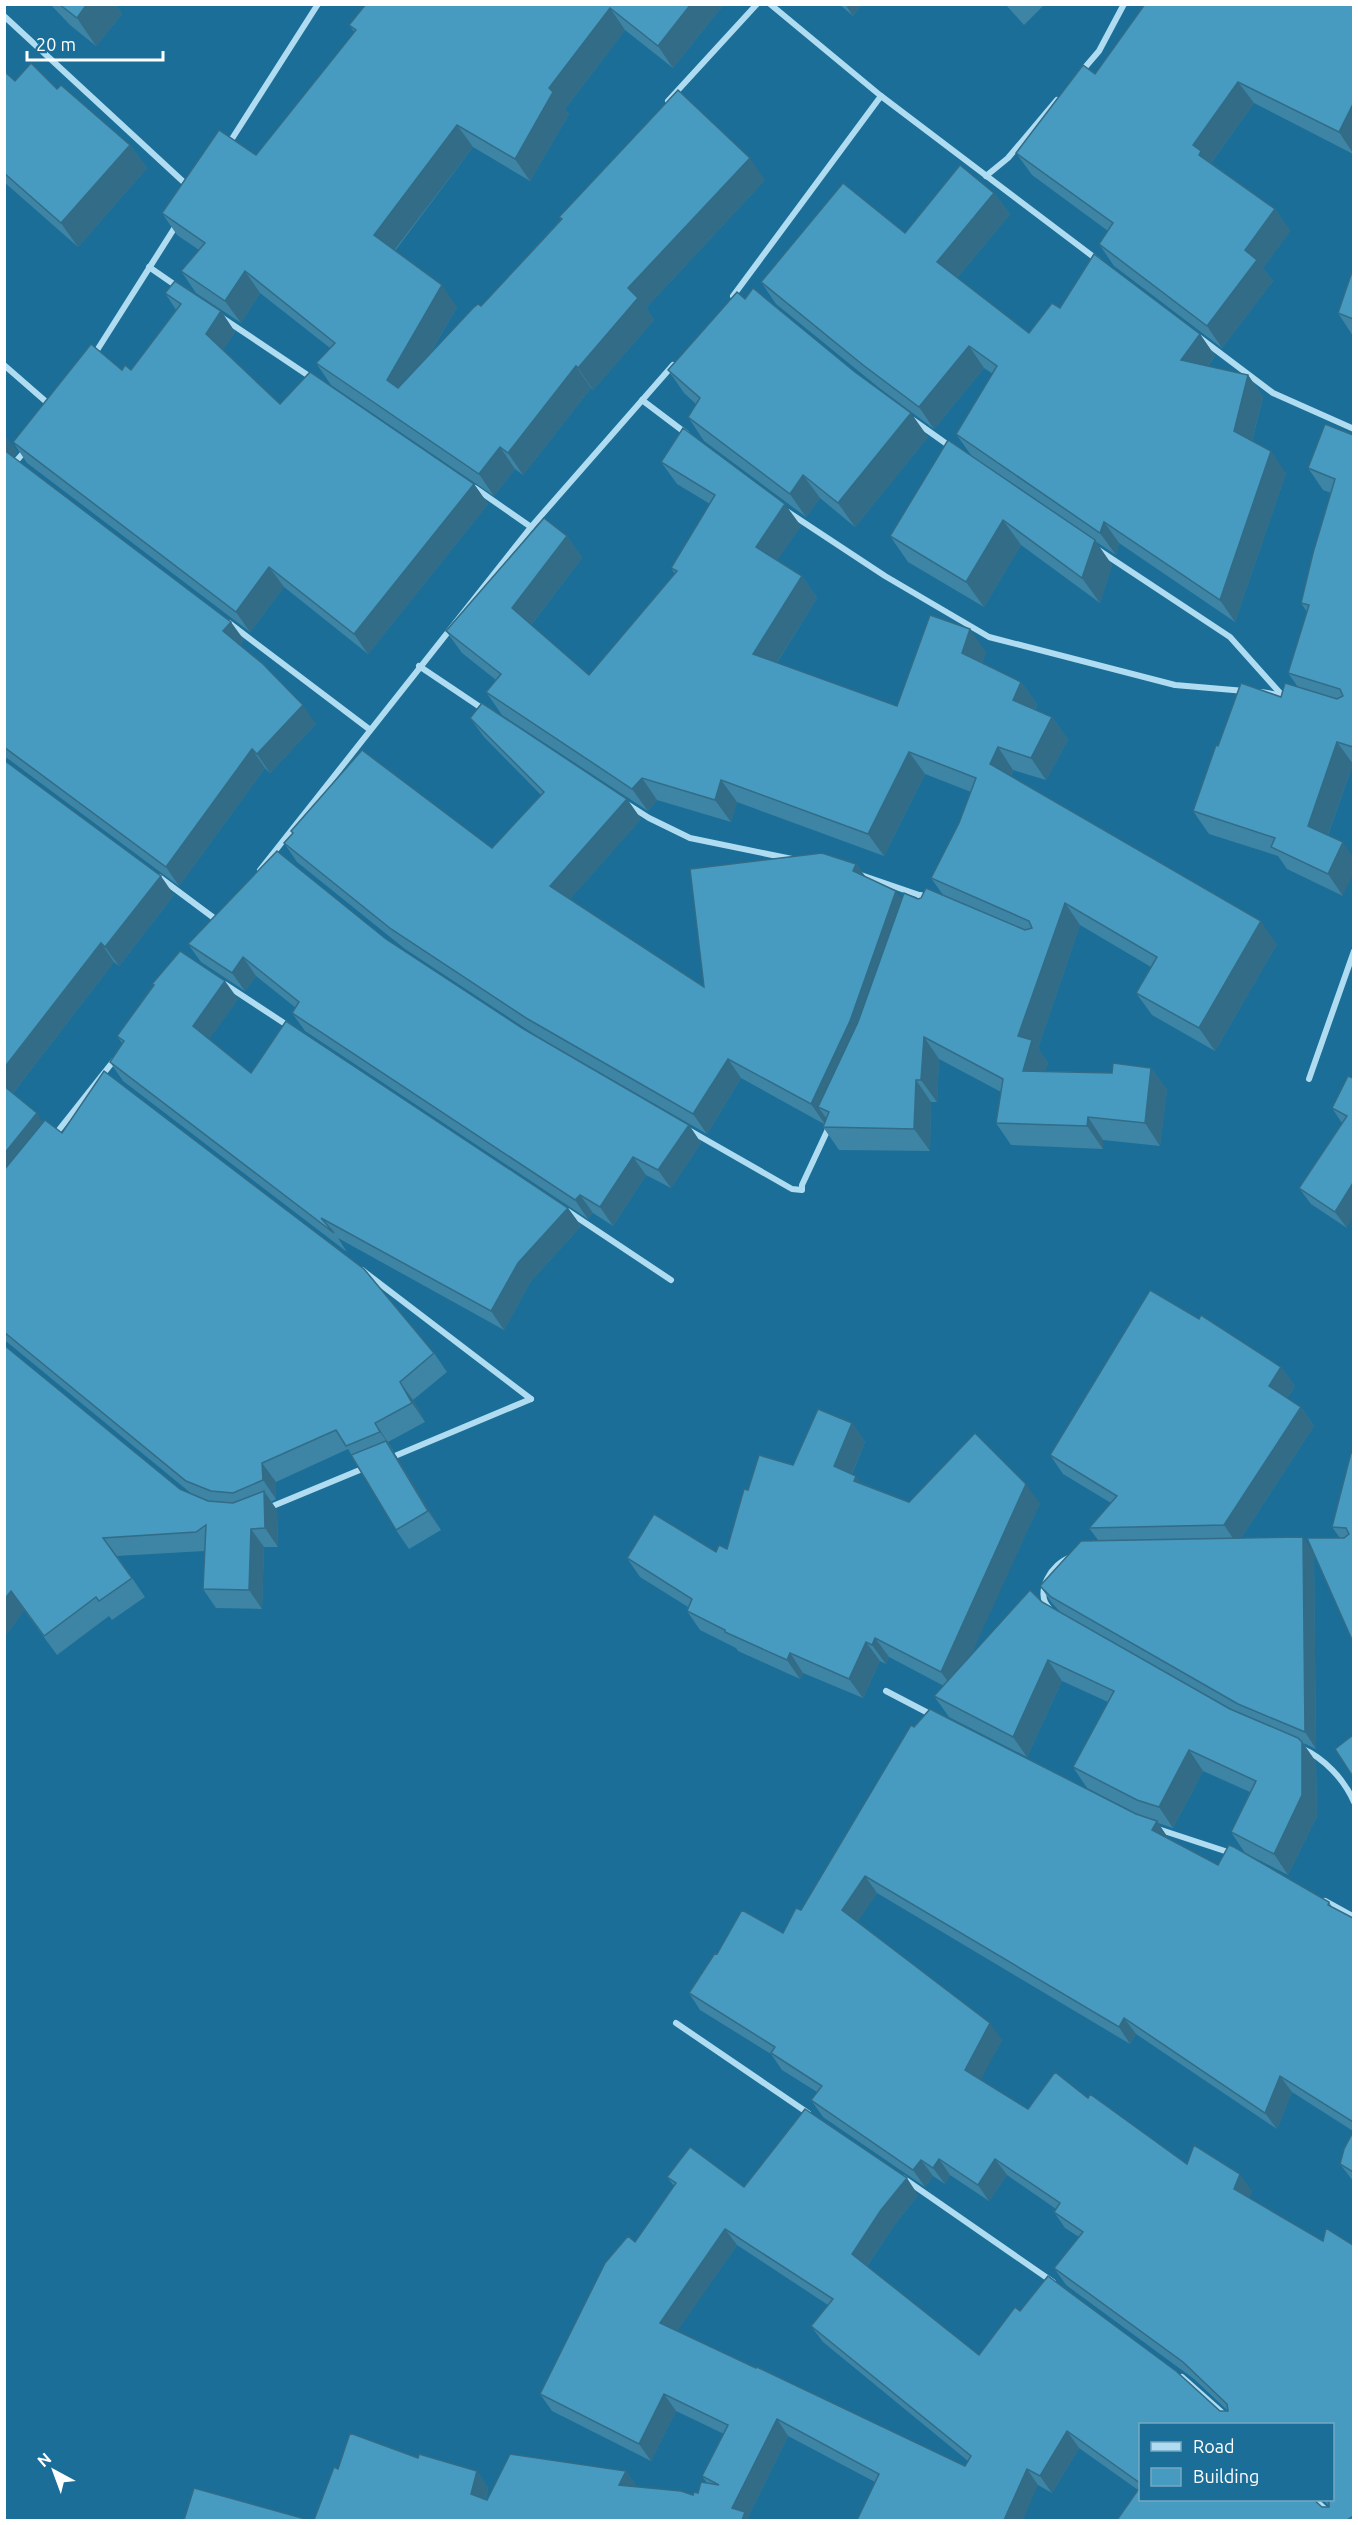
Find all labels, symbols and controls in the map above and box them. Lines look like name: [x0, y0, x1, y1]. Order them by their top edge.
scale bar: [27, 24, 164, 62]
text: 20 m: [36, 34, 76, 54]
legend: [1139, 2423, 1334, 2501]
text: Road: [1193, 2436, 1235, 2456]
north arrow: [24, 2441, 84, 2501]
text: N: [34, 2449, 55, 2470]
text: Building: [1193, 2466, 1259, 2486]

